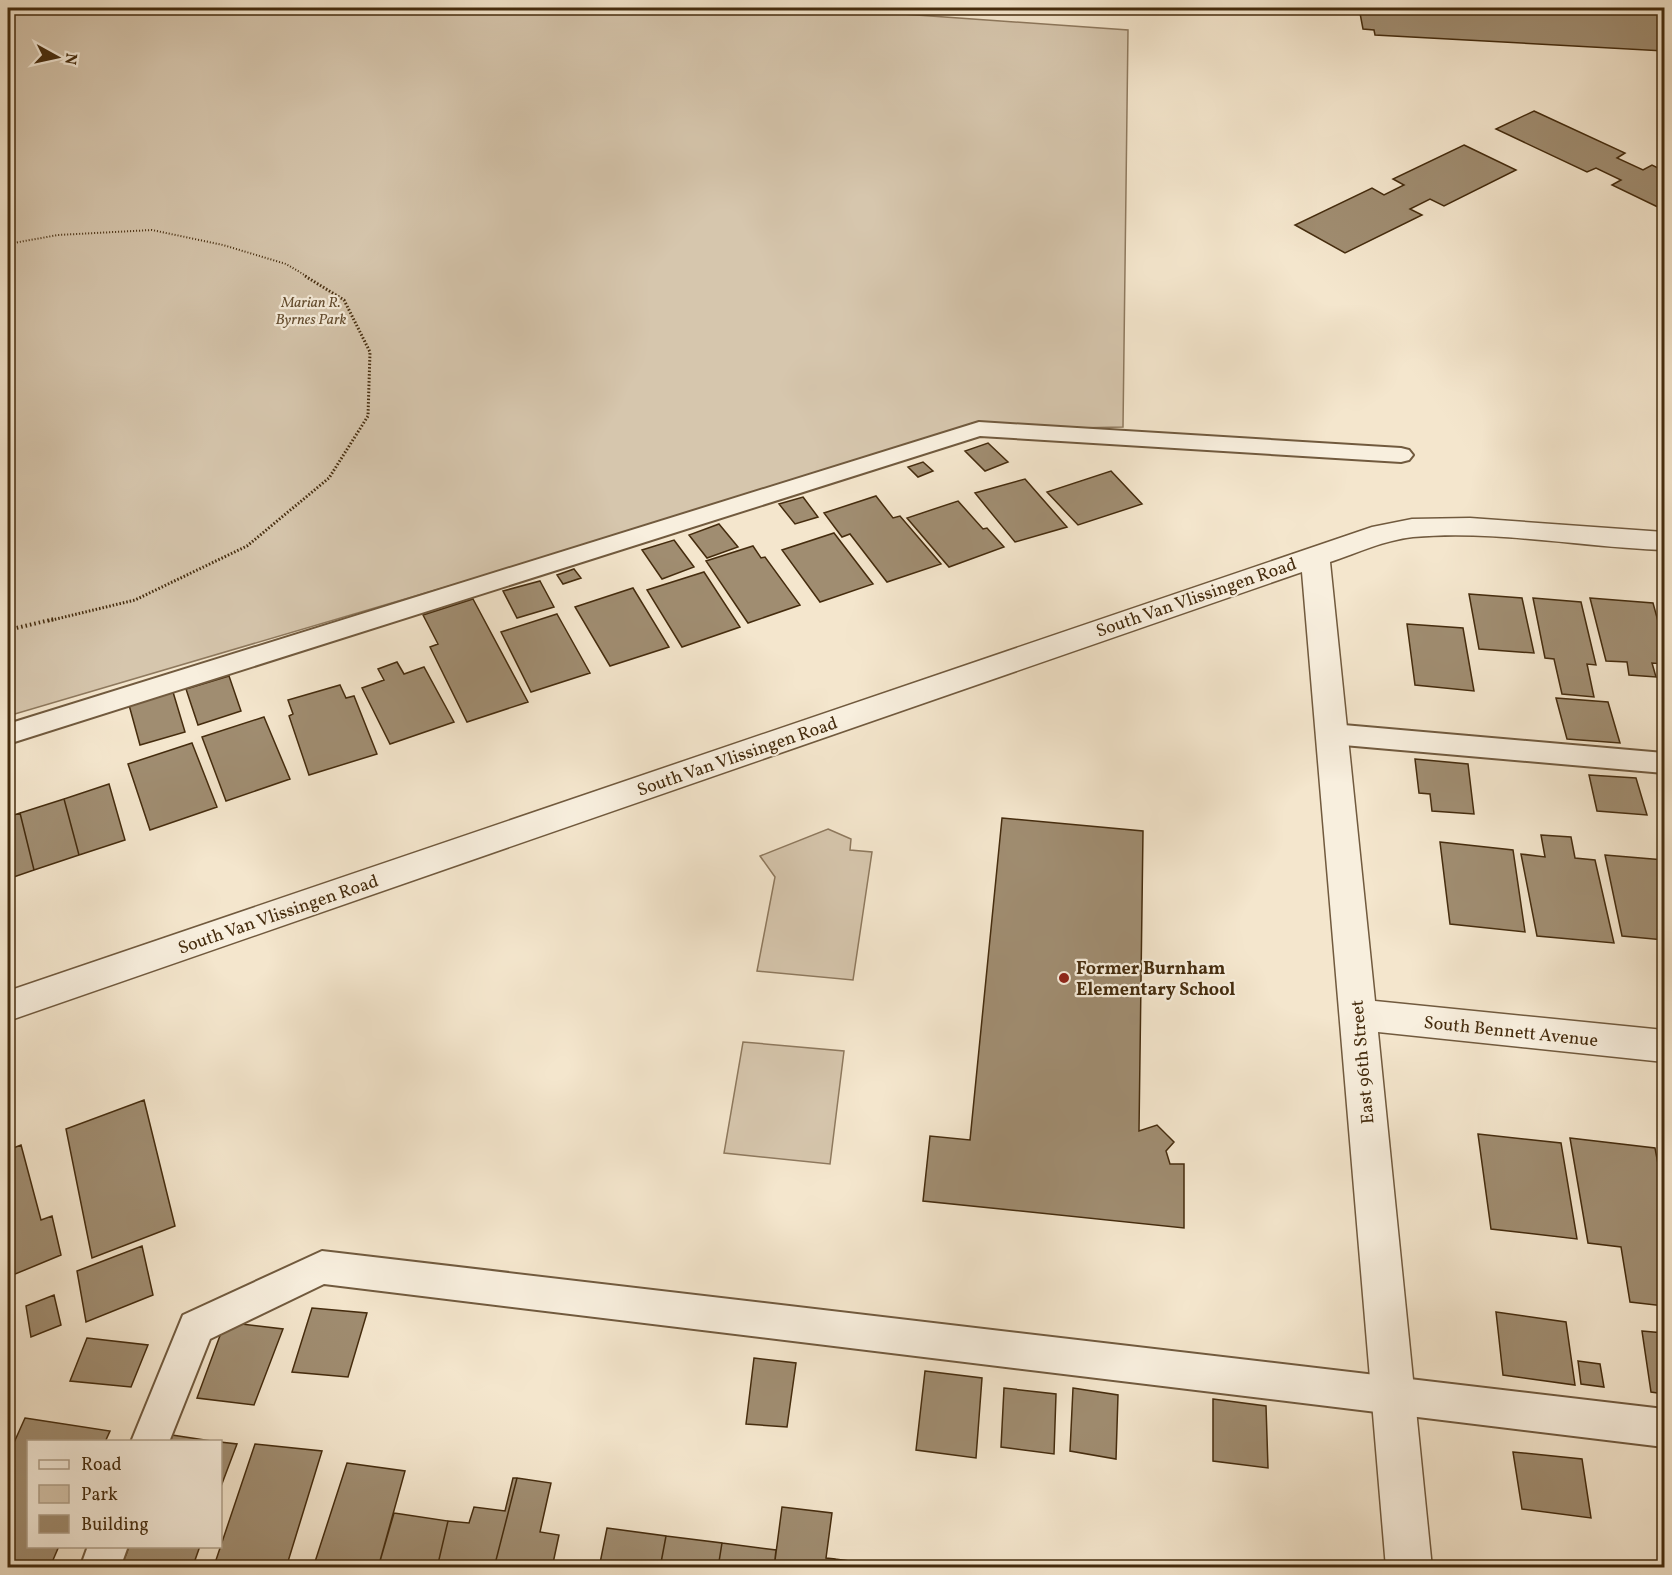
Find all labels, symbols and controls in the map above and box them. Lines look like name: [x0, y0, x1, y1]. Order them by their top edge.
north arrow: [27, 27, 87, 87]
text: N: [58, 52, 82, 66]
park label: Marian R. Byrnes Park: [275, 293, 347, 331]
street label: South Van Vlissingen Road: [1093, 552, 1300, 645]
street label: South Van Vlissingen Road: [634, 711, 841, 804]
street label: South Van Vlissingen Road: [175, 869, 382, 962]
place label: Former Burnham Elementary School: [1076, 957, 1236, 1003]
marker: Former Burnham Elementary School: [1057, 971, 1071, 985]
street label: East 96th Street: [1346, 999, 1381, 1125]
street label: South Bennett Avenue: [1423, 1011, 1599, 1054]
legend: [27, 1440, 222, 1548]
text: Road: [81, 1453, 122, 1478]
text: Park: [81, 1483, 118, 1508]
text: Building: [81, 1513, 149, 1538]

